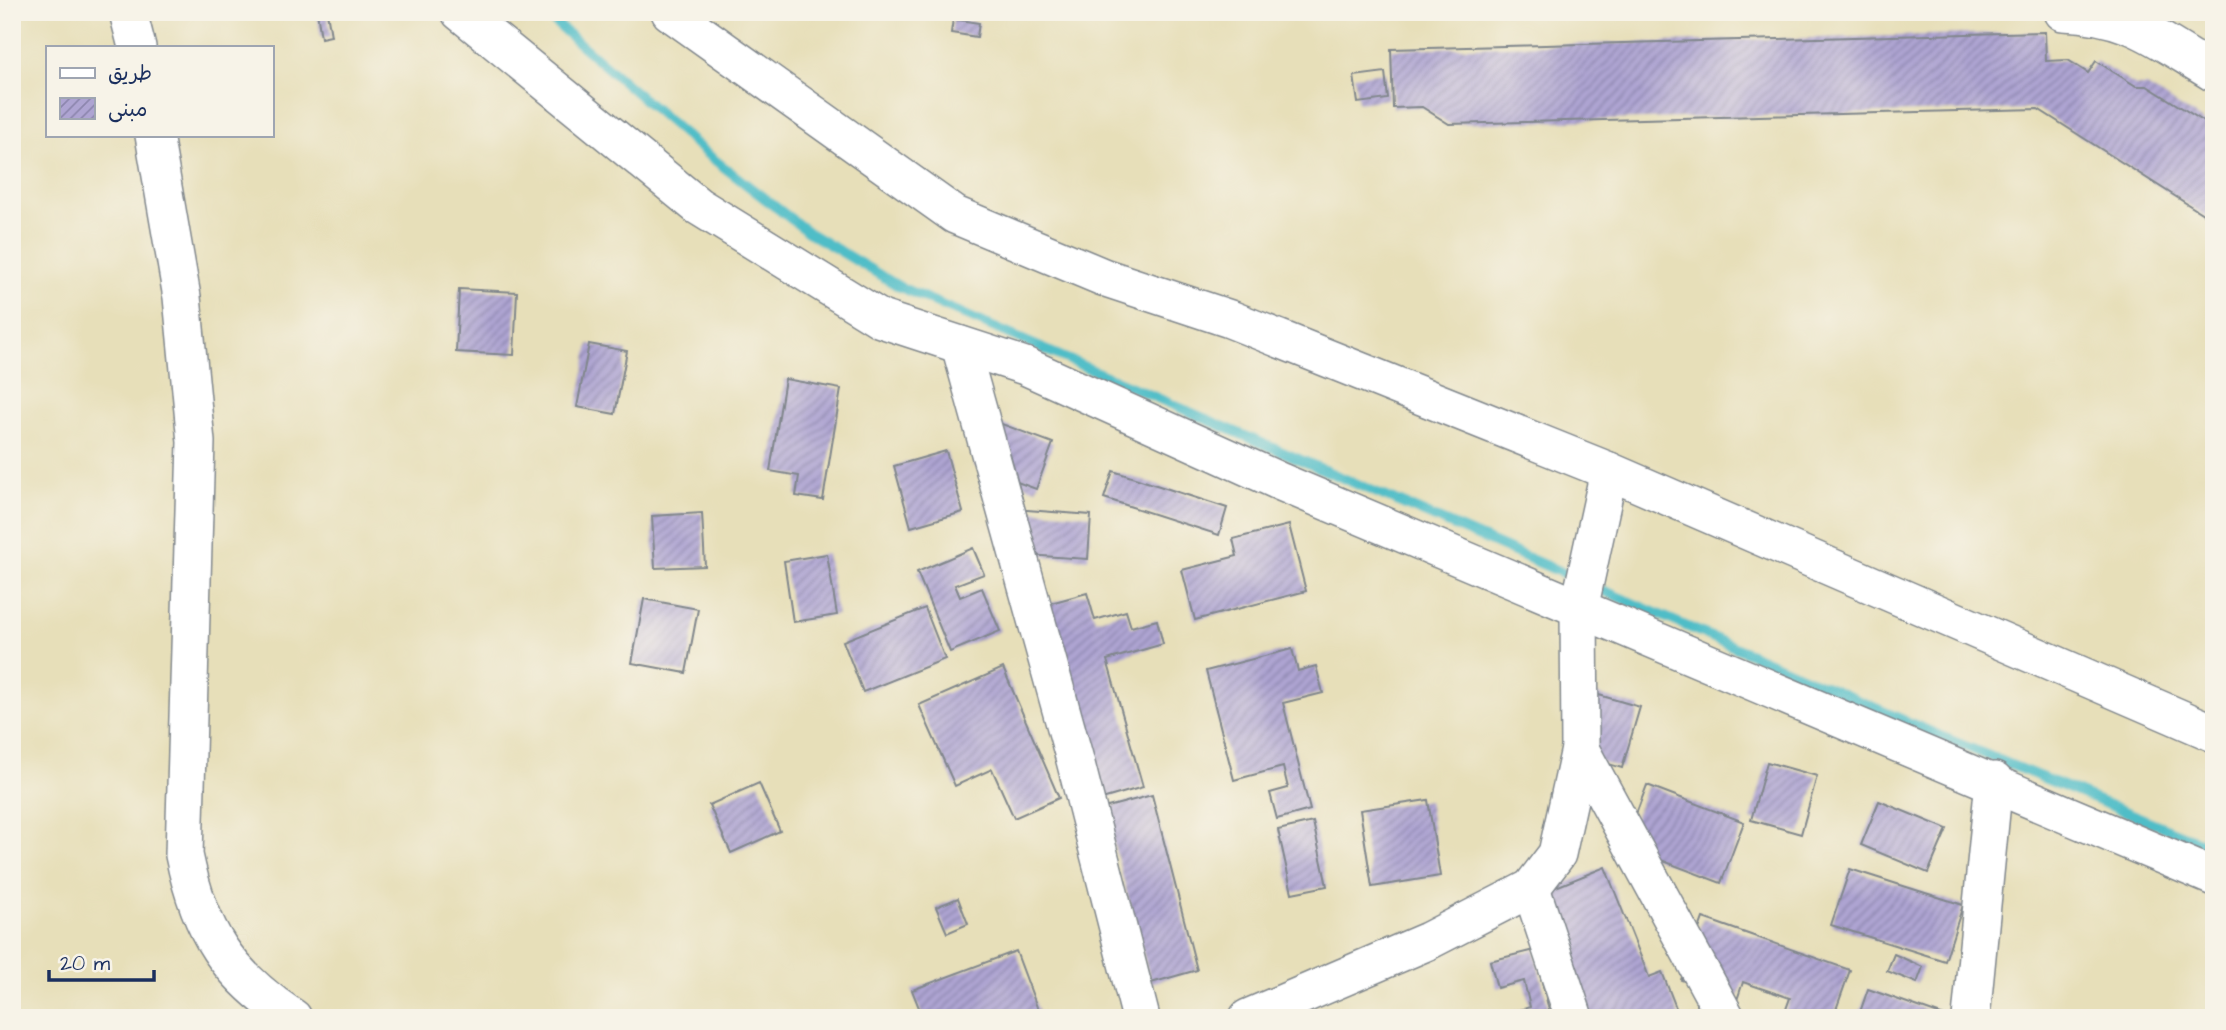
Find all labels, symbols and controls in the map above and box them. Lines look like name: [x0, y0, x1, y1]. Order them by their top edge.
legend: [46, 46, 273, 136]
text: طريق: [108, 59, 152, 88]
text: مبنى: [108, 95, 147, 124]
scale bar: [49, 939, 154, 983]
text: 20 m: [60, 949, 111, 978]

